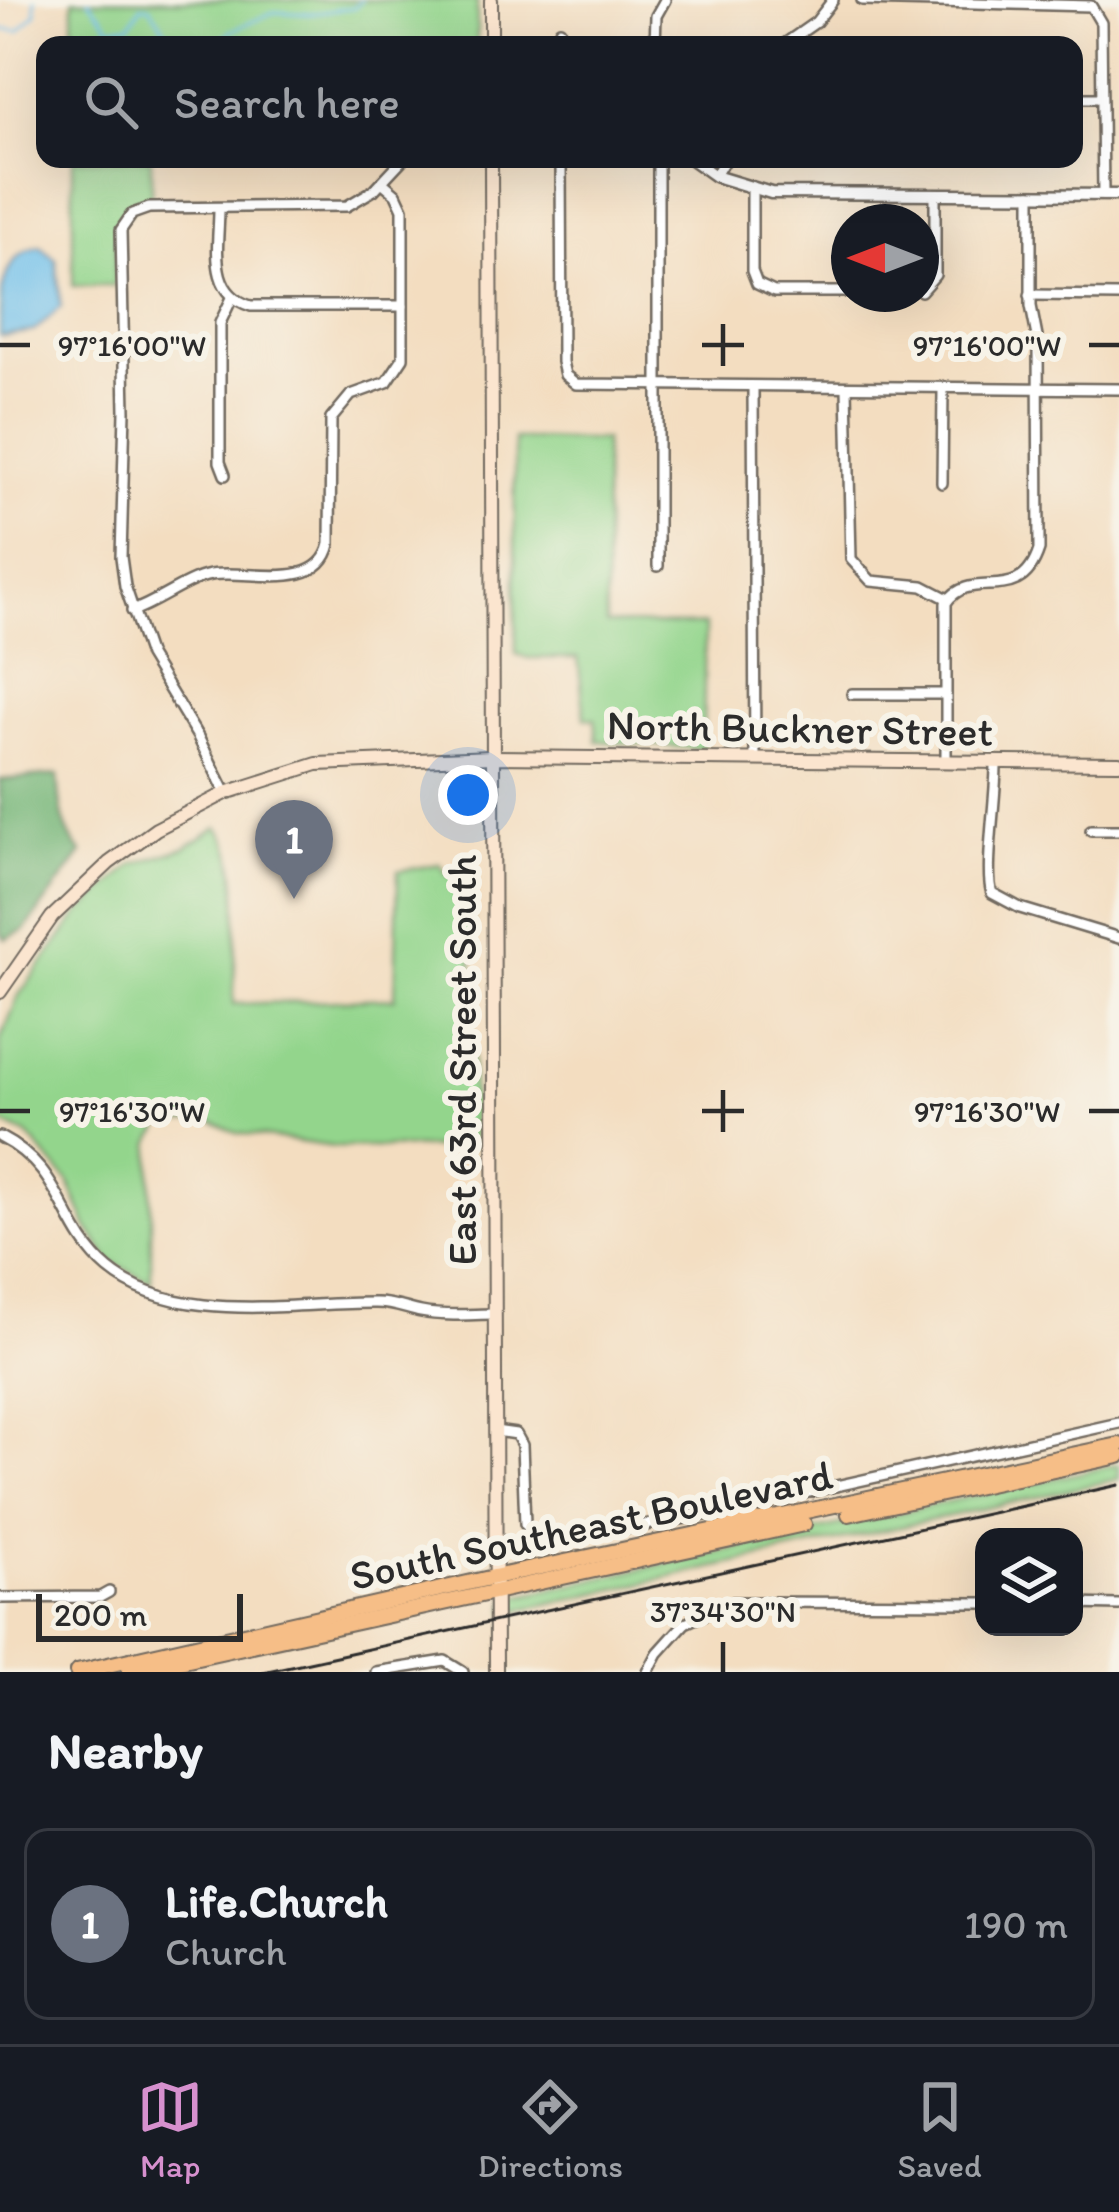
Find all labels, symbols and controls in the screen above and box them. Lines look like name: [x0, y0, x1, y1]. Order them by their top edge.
search box: [36, 36, 1083, 168]
icon: search: [78, 69, 144, 135]
text: Search here: [174, 75, 400, 129]
north arrow: [831, 204, 939, 312]
text: 97°16'00"W: [58, 327, 206, 364]
text: 97°16'00"W: [913, 327, 1061, 364]
street label: North Buckner Street: [606, 699, 994, 757]
your location: [438, 765, 498, 825]
pin: 1: [255, 800, 333, 899]
street label: East 63rd Street South: [436, 855, 487, 1265]
text: 97°16'30"W: [59, 1093, 205, 1130]
text: 97°16'30"W: [914, 1093, 1060, 1130]
street label: South Southeast Boulevard: [345, 1449, 837, 1601]
map controls: [975, 1528, 1083, 1636]
button: layers: [975, 1528, 1083, 1636]
scale bar: [36, 1588, 243, 1641]
text: 37°34'30"N: [650, 1593, 796, 1630]
text: 200 m: [54, 1595, 147, 1634]
text: Nearby: [48, 1720, 203, 1781]
text: Life.Church: [165, 1874, 388, 1928]
text: 1: [81, 1901, 99, 1948]
text: 190 m: [964, 1901, 1068, 1948]
text: Church: [165, 1928, 287, 1975]
tab: Map: [137, 2074, 203, 2185]
tab: Directions: [478, 2074, 623, 2185]
tab: Saved: [898, 2074, 982, 2185]

